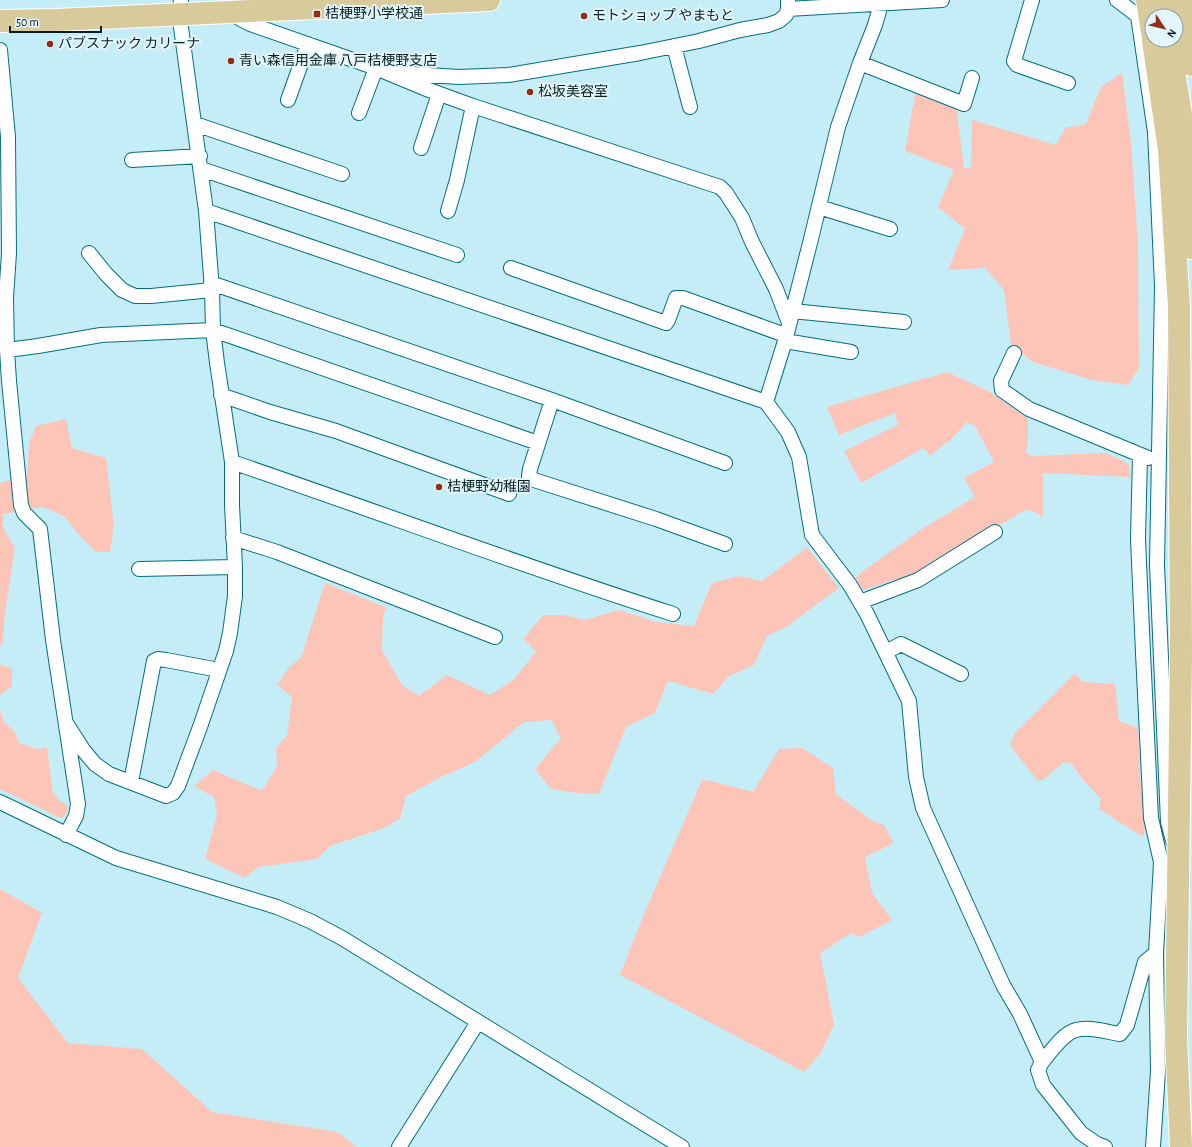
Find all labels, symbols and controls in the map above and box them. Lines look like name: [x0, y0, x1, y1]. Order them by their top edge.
place label: 桔梗野小学校通: [325, 6, 423, 21]
scale bar: [10, 8, 101, 34]
place label: モトショップ やまもと: [592, 8, 734, 23]
north arrow: [1144, 8, 1184, 48]
marker: 桔梗野小学校通: [312, 9, 322, 19]
marker: モトショップ やまもと: [579, 11, 589, 21]
text: 50 m: [16, 16, 39, 28]
text: N: [1165, 27, 1178, 40]
place label: パブスナック カリーナ: [58, 35, 200, 51]
marker: パブスナック カリーナ: [45, 39, 55, 49]
place label: 青い森信用金庫 八戸桔梗野支店: [239, 53, 437, 68]
marker: 青い森信用金庫 八戸桔梗野支店: [226, 56, 236, 66]
place label: 松坂美容室: [538, 84, 608, 99]
marker: 松坂美容室: [525, 87, 535, 97]
place label: 桔梗野幼稚園: [447, 479, 531, 494]
marker: 桔梗野幼稚園: [434, 482, 444, 492]

